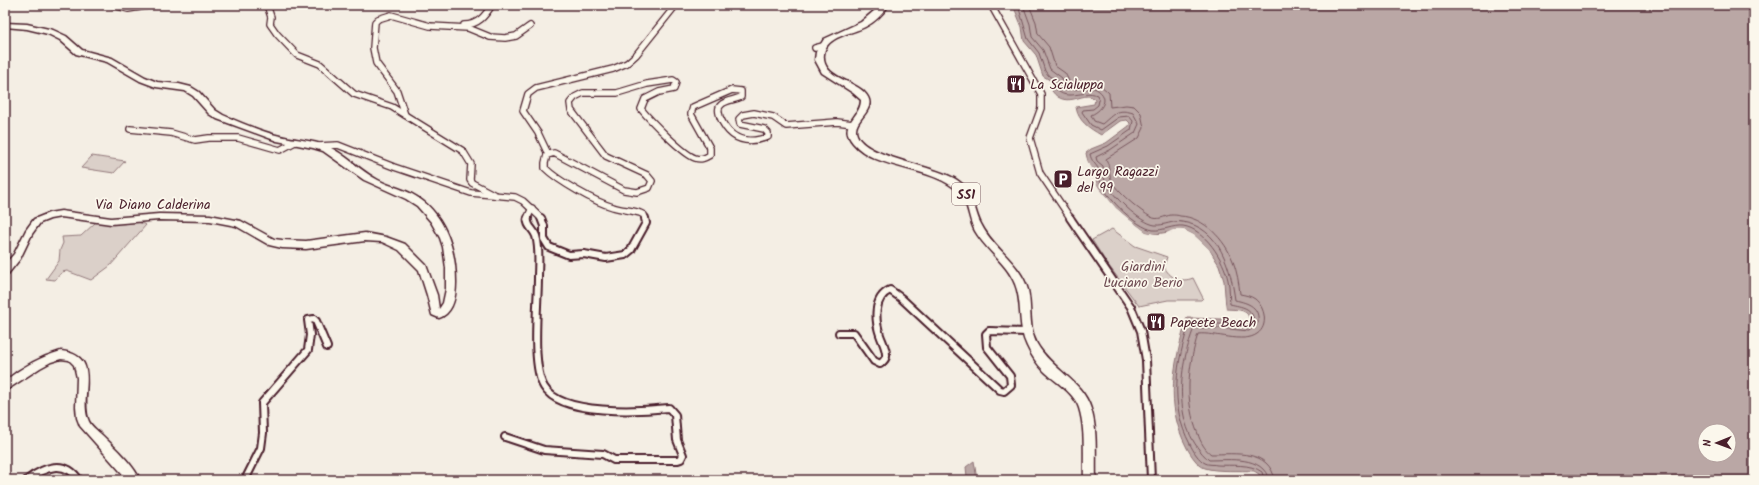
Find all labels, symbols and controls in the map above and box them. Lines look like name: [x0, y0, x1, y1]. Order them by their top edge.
restaurant icon: La Scialuppa: [1005, 73, 1027, 95]
place label: La Scialuppa: [1030, 74, 1104, 96]
place label: Largo Ragazzi del 99: [1077, 161, 1159, 199]
parking icon: Largo Ragazzi del 99: [1052, 168, 1074, 190]
road number: SS1: [952, 183, 980, 205]
street label: Via Diano Calderina: [96, 194, 210, 216]
park label: Giardini Luciano Berio: [1103, 256, 1183, 294]
restaurant icon: Papeete Beach: [1145, 311, 1167, 333]
place label: Papeete Beach: [1170, 312, 1256, 334]
north arrow: [1697, 423, 1737, 463]
text: N: [1699, 439, 1717, 447]

